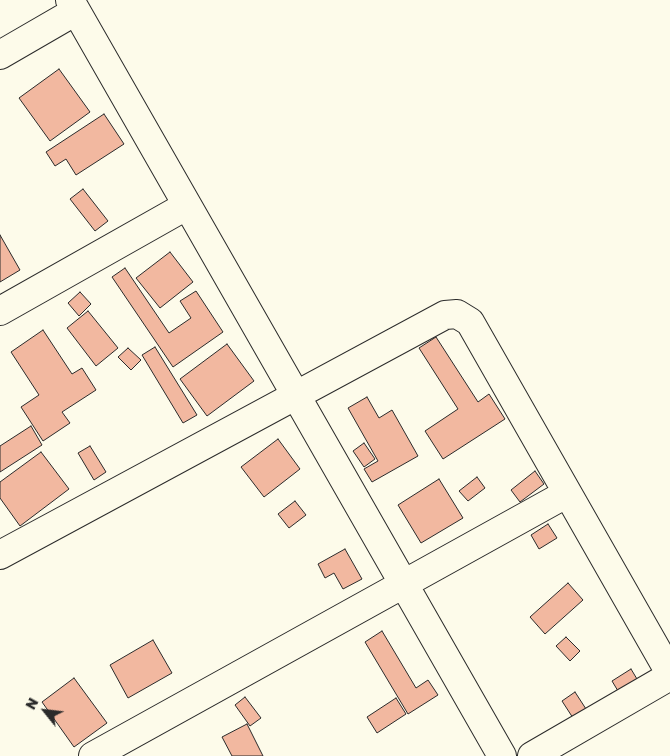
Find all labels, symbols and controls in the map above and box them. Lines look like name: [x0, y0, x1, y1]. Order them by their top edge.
north arrow: [20, 686, 70, 736]
text: N: [21, 695, 41, 712]

